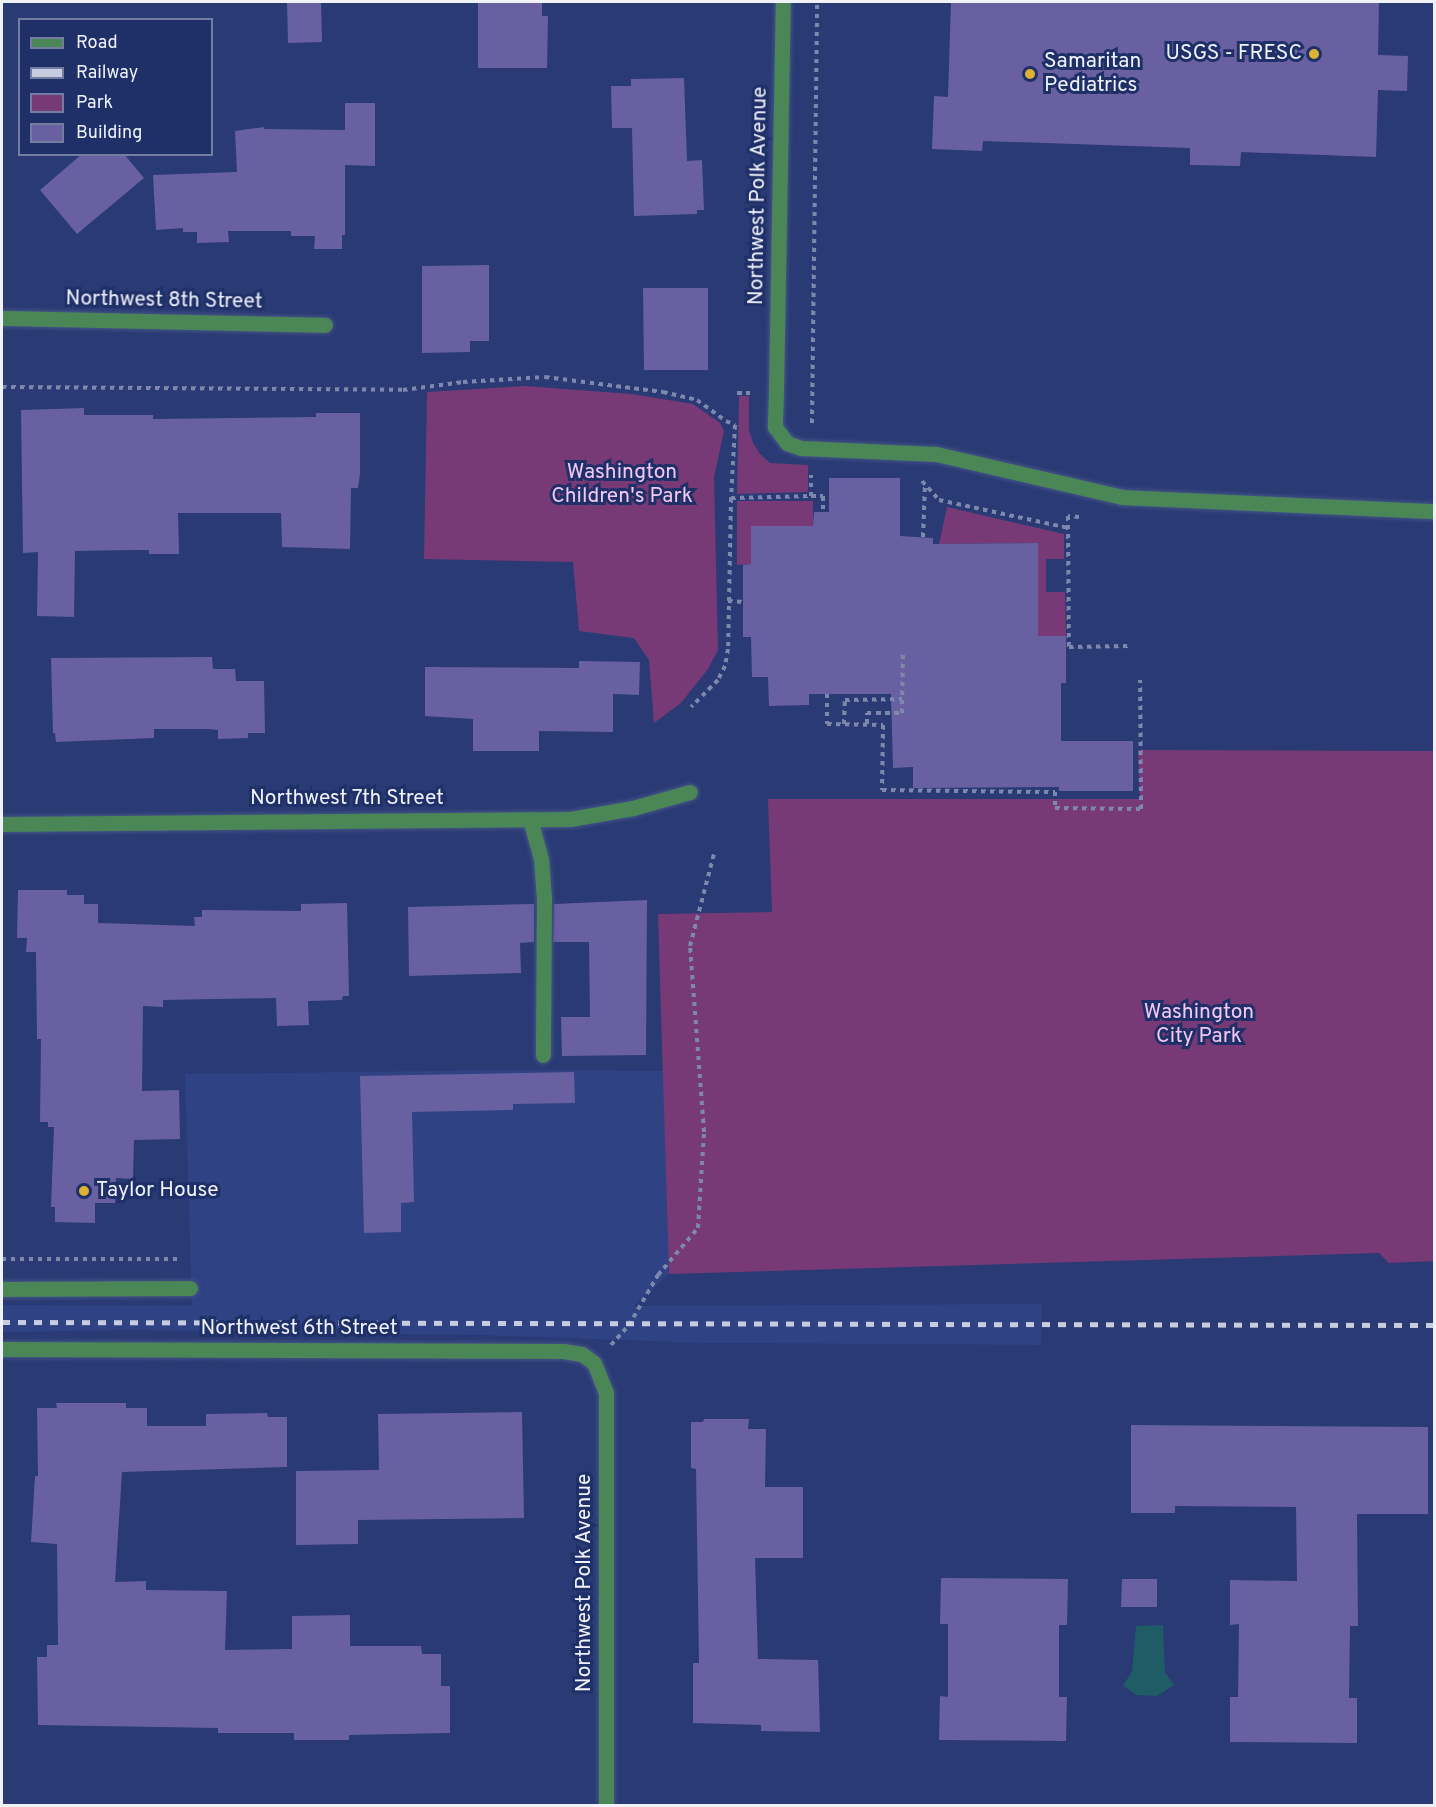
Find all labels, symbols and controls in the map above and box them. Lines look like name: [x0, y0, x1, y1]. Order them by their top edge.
legend: [18, 18, 213, 156]
text: Road: [76, 32, 118, 55]
place label: USGS - FRESC: [1166, 41, 1302, 67]
marker: USGS - FRESC: [1307, 47, 1321, 61]
place label: Samaritan Pediatrics: [1044, 49, 1141, 99]
text: Railway: [76, 62, 138, 85]
marker: Samaritan Pediatrics: [1021, 65, 1039, 83]
street label: Northwest Polk Avenue: [744, 86, 774, 306]
text: Park: [76, 92, 113, 115]
text: Building: [76, 122, 142, 145]
street label: Northwest 8th Street: [65, 287, 263, 315]
park label: Washington Children's Park: [551, 460, 693, 510]
street label: Northwest 7th Street: [250, 786, 444, 812]
park label: Washington City Park: [1144, 1000, 1254, 1050]
place label: Taylor House: [96, 1178, 218, 1204]
marker: Taylor House: [77, 1184, 91, 1198]
street label: Northwest 6th Street: [200, 1316, 398, 1342]
street label: Northwest Polk Avenue: [572, 1473, 598, 1693]

